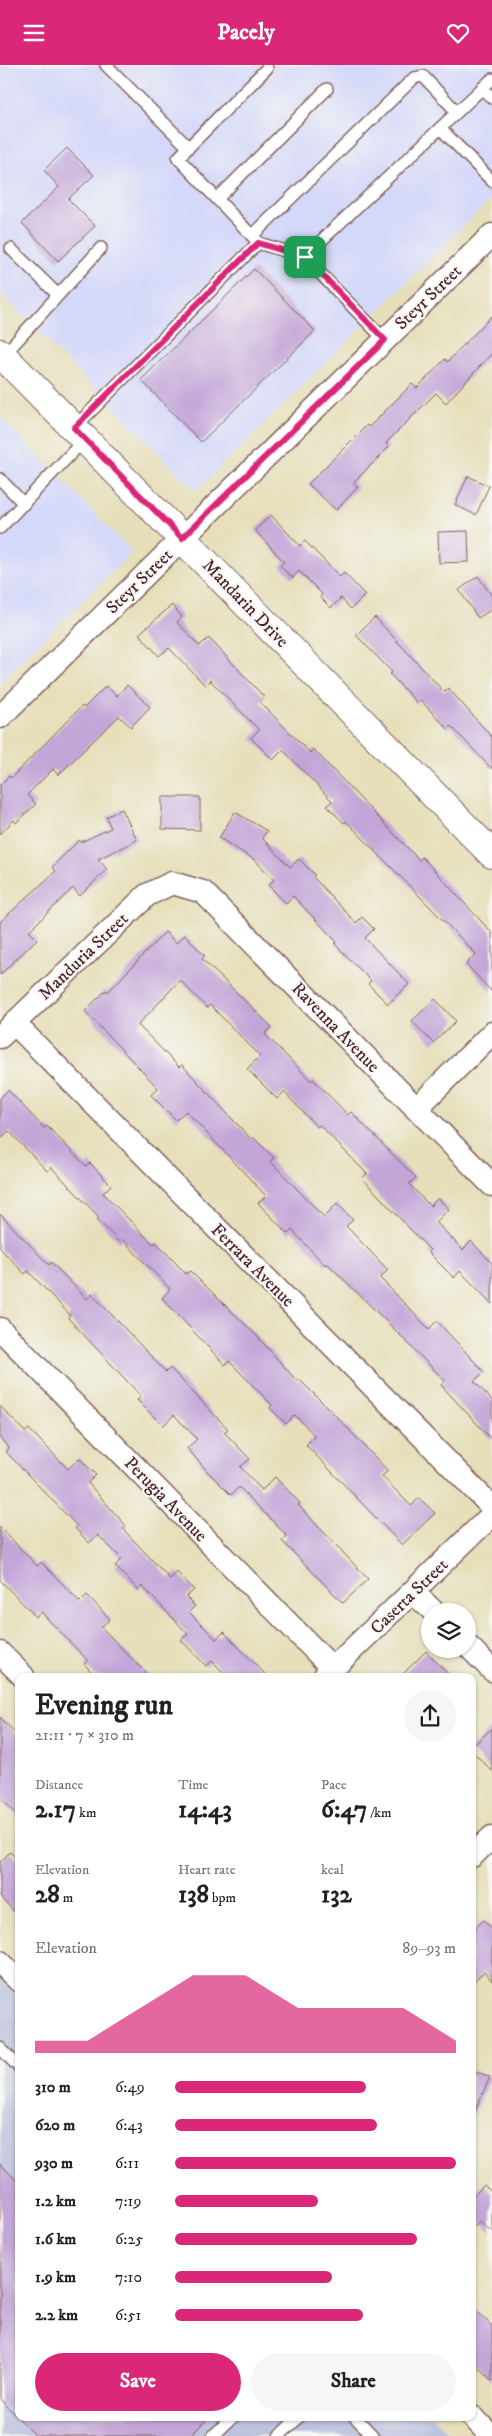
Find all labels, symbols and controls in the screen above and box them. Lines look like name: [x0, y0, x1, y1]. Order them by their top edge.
icon: menu: [20, 19, 48, 47]
text: Pacely: [217, 19, 275, 46]
icon: heart: [444, 19, 472, 47]
pin: [284, 236, 326, 278]
icon: arrive: [291, 243, 319, 271]
street label: Steyr Street: [391, 260, 467, 335]
street label: Steyr Street: [102, 544, 178, 619]
street label: Mandarin Drive: [198, 555, 293, 653]
street label: Manduria Street: [34, 908, 133, 1005]
street label: Ravenna Avenue: [287, 978, 384, 1077]
street label: Ferrara Avenue: [206, 1219, 299, 1312]
street label: Perugia Avenue: [119, 1453, 211, 1547]
street label: Caserta Street: [366, 1554, 453, 1639]
map controls: [421, 1603, 476, 1658]
button: layers: [421, 1603, 476, 1658]
text: Evening run: [35, 1688, 173, 1723]
button: share: [404, 1690, 456, 1742]
text: 21:11 · 7 × 310 m: [35, 1725, 134, 1745]
text: Distance: [35, 1776, 83, 1794]
text: Time: [178, 1776, 208, 1794]
text: Pace: [321, 1776, 347, 1794]
text: 2.17: [35, 1794, 76, 1825]
text: 14:43: [178, 1794, 232, 1825]
text: 6:47: [321, 1794, 367, 1825]
text: km: [76, 1804, 96, 1822]
text: /km: [367, 1804, 392, 1822]
text: Elevation: [35, 1861, 89, 1879]
text: Heart rate: [178, 1861, 235, 1879]
text: kcal: [321, 1861, 344, 1879]
text: 28: [35, 1879, 60, 1910]
text: 138: [178, 1879, 209, 1910]
text: 132: [321, 1879, 352, 1910]
text: m: [60, 1889, 73, 1907]
text: bpm: [209, 1889, 236, 1907]
text: Elevation: [35, 1938, 97, 1958]
text: 89–93 m: [402, 1938, 456, 1958]
text: 310 m: [35, 2077, 71, 2097]
text: 6:49: [115, 2077, 145, 2097]
text: 620 m: [35, 2115, 75, 2135]
text: 6:43: [115, 2115, 143, 2135]
text: 930 m: [35, 2153, 73, 2173]
text: 6:11: [115, 2153, 139, 2173]
text: 1.2 km: [35, 2191, 76, 2211]
text: 7:19: [115, 2191, 141, 2211]
text: 1.6 km: [35, 2229, 76, 2249]
text: 6:25: [115, 2229, 143, 2249]
text: 1.9 km: [35, 2267, 76, 2287]
text: 7:10: [115, 2267, 142, 2287]
text: 2.2 km: [35, 2305, 78, 2325]
text: 6:51: [115, 2305, 141, 2325]
button: Save: [35, 2353, 241, 2411]
button: Share: [251, 2353, 456, 2411]

